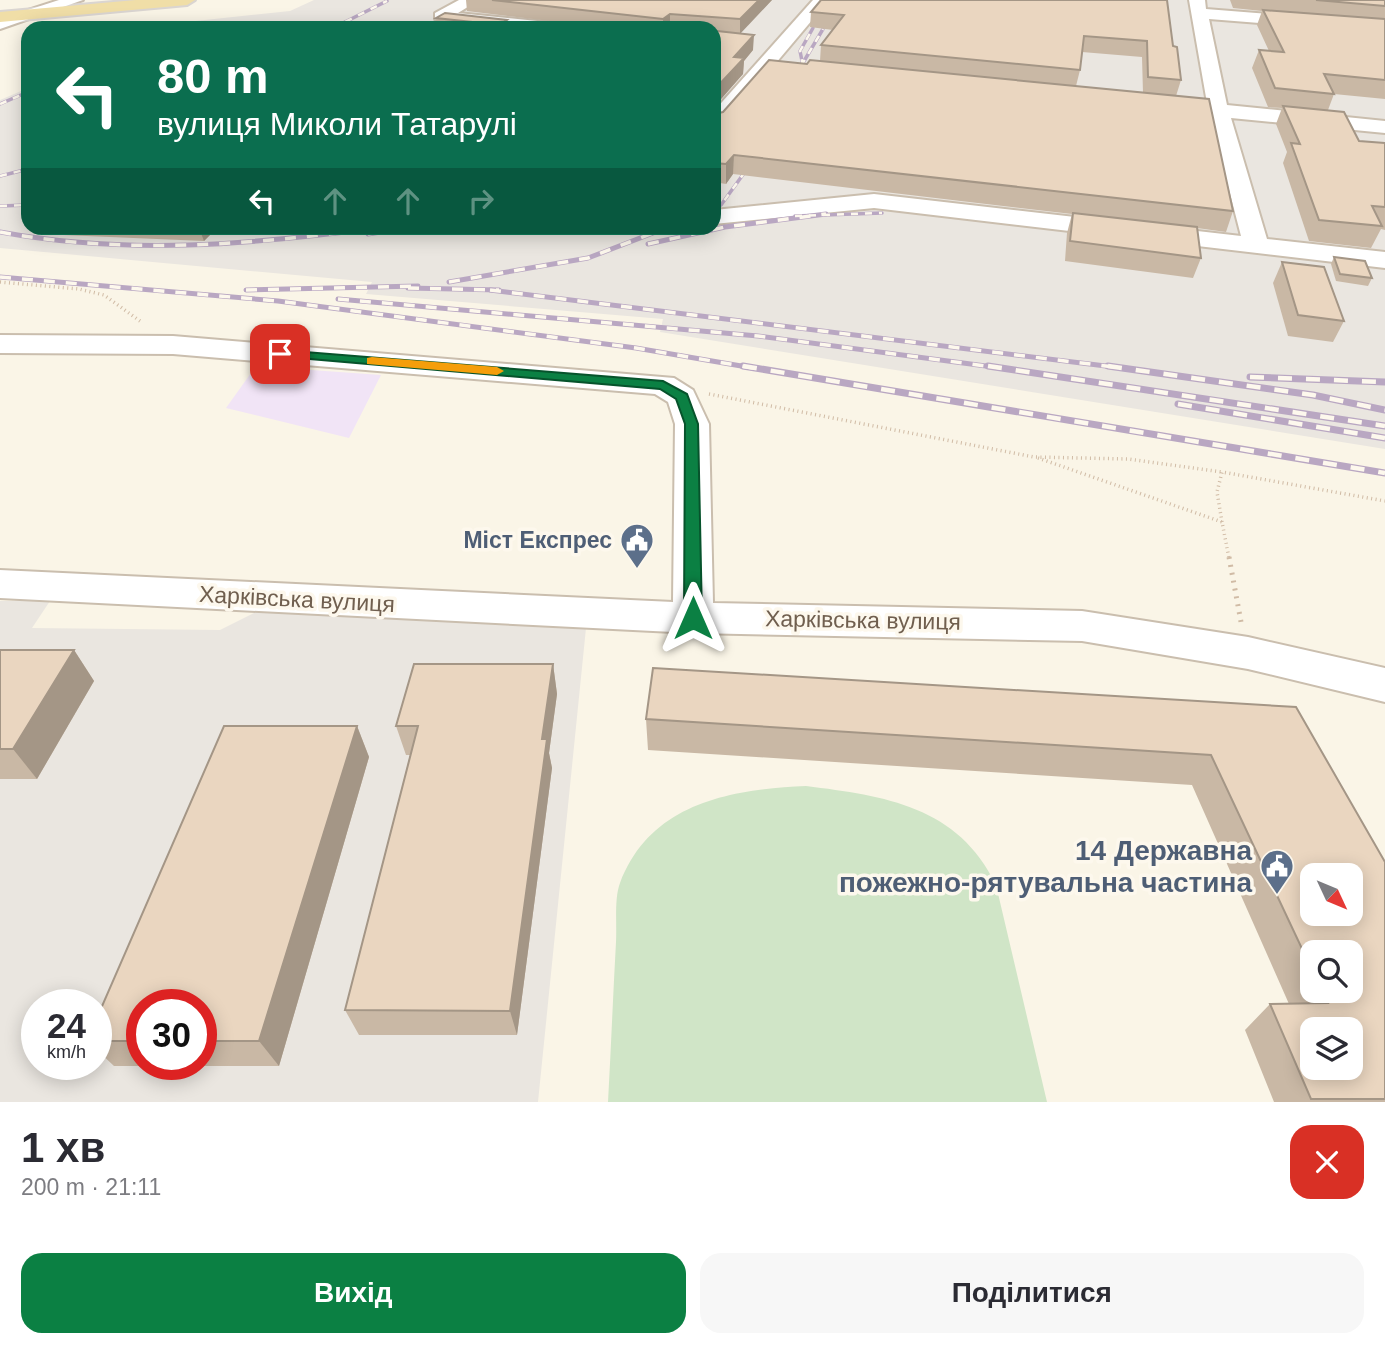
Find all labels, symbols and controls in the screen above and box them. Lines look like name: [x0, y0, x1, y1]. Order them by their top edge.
icon: left: [42, 49, 133, 140]
text: 80 m: [157, 49, 269, 103]
text: вулиця Миколи Татарулі: [157, 106, 517, 142]
icon: left: [243, 182, 281, 220]
icon: ahead: [316, 182, 354, 220]
icon: ahead: [389, 182, 427, 220]
icon: right: [462, 182, 500, 220]
pin: [250, 324, 310, 384]
icon: arrive: [261, 335, 299, 373]
public building icon: Міст Експрес: [618, 521, 656, 570]
place label: Міст Експрес: [463, 527, 612, 553]
street label: Харківська вулиця: [199, 581, 395, 617]
position arrow: [656, 581, 730, 655]
street label: Харківська вулиця: [765, 605, 961, 635]
place label: 14 Державна пожежно-рятувальна частина: [839, 835, 1252, 898]
public building icon: 14 Державна пожежно-рятувальна частина: [1258, 847, 1296, 896]
north arrow: [1300, 863, 1363, 926]
map controls: [1300, 863, 1363, 1080]
button: search: [1300, 940, 1363, 1003]
speed limit sign: 30: [126, 989, 217, 1080]
text: 24: [47, 1006, 86, 1045]
button: layers: [1300, 1017, 1363, 1080]
text: km/h: [47, 1042, 86, 1062]
text: 1 хв: [21, 1124, 105, 1171]
button: close: [1290, 1125, 1364, 1199]
text: 200 m · 21:11: [21, 1174, 161, 1200]
button: Вихід: [21, 1253, 686, 1333]
button: Поділитися: [700, 1253, 1364, 1333]

